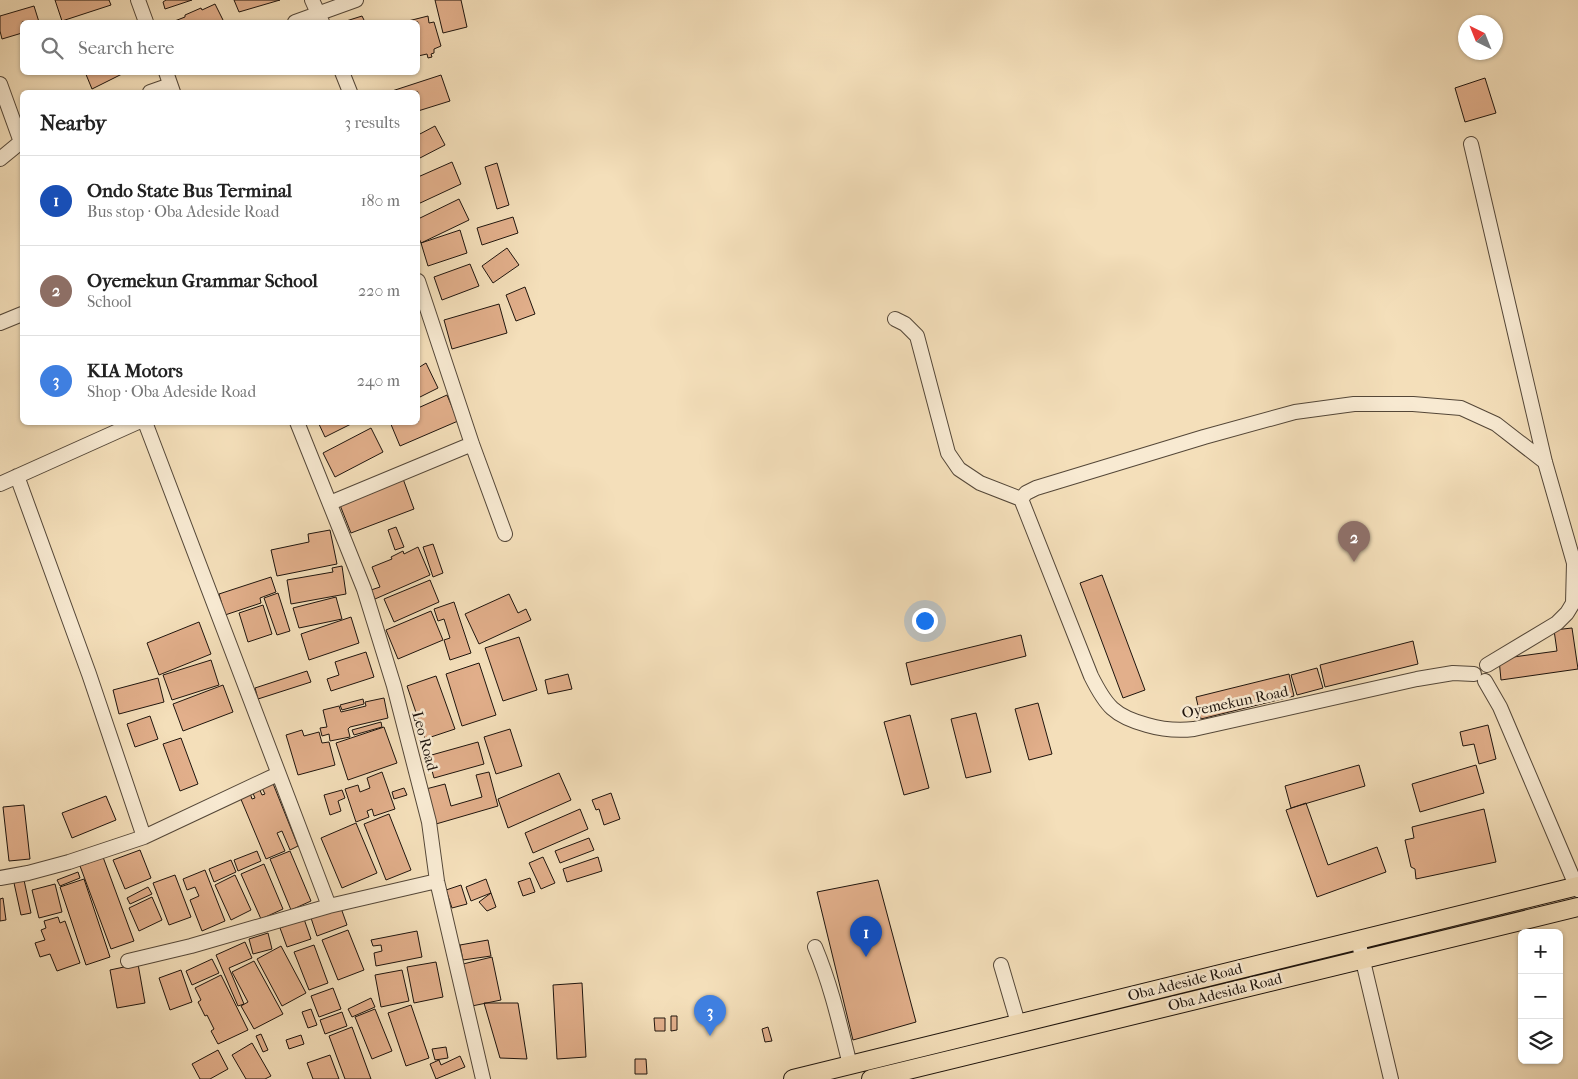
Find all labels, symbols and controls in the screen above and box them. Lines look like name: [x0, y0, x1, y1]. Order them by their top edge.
north arrow: [1458, 15, 1503, 60]
search box: [20, 20, 420, 75]
icon: search: [38, 34, 66, 62]
text: Search here: [78, 37, 174, 59]
text: Nearby: [40, 111, 106, 135]
text: 3 results: [344, 113, 400, 132]
text: Ondo State Bus Terminal: [87, 180, 292, 202]
text: 1: [53, 191, 59, 210]
text: 180 m: [361, 191, 400, 210]
text: Bus stop · Oba Adeside Road: [87, 202, 279, 221]
text: Oyemekun Grammar School: [87, 270, 318, 292]
text: 2: [52, 281, 60, 300]
text: 220 m: [358, 281, 400, 300]
text: School: [87, 292, 132, 311]
text: KIA Motors: [87, 360, 183, 382]
text: 3: [53, 371, 59, 390]
text: 240 m: [357, 371, 400, 390]
text: Shop · Oba Adeside Road: [87, 382, 256, 401]
pin: 2: [1338, 521, 1370, 562]
your location: [912, 608, 938, 634]
street label: Oyemekun Road: [1180, 682, 1291, 722]
street label: Leo Road: [408, 709, 442, 773]
pin: 1: [850, 916, 882, 957]
map controls: [1518, 929, 1563, 1064]
button: +: [1518, 929, 1563, 974]
street label: Oba Adeside Road: [1126, 959, 1245, 1005]
street label: Oba Adesida Road: [1166, 969, 1285, 1015]
button: −: [1518, 974, 1563, 1019]
pin: 3: [694, 995, 726, 1036]
button: layers: [1518, 1019, 1563, 1064]

